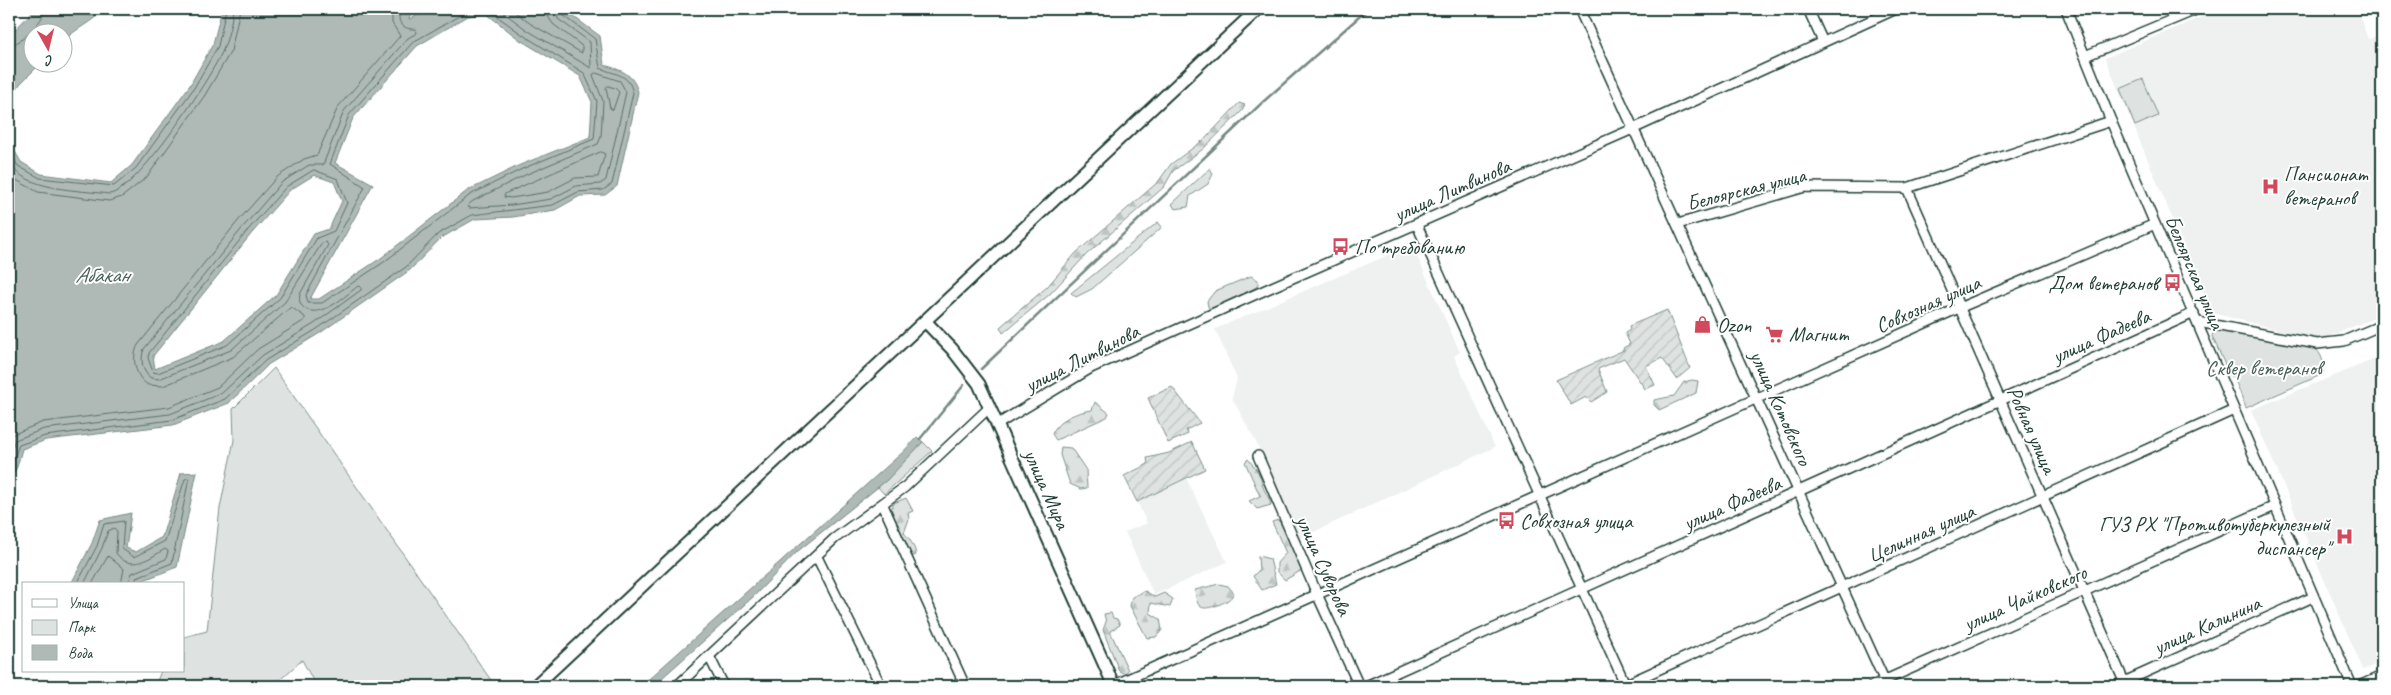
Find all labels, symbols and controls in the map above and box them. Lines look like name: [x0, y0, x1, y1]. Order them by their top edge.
north arrow: [22, 22, 72, 72]
text: С: [43, 51, 54, 70]
street label: улица Литвинова: [1388, 152, 1516, 228]
street label: Белоярская улица: [1684, 161, 1810, 216]
place label: Пансионат ветеранов: [2284, 161, 2368, 211]
hospital icon: Пансионат ветеранов: [2260, 176, 2280, 196]
street label: Белоярская улица: [2159, 211, 2231, 334]
place label: По требованию: [1355, 234, 1465, 260]
bus stop icon: По требованию: [1331, 237, 1351, 257]
water label: Абакан: [75, 261, 133, 289]
street label: Совхозная улица: [1871, 269, 1986, 339]
place label: Дом ветеранов: [2049, 270, 2163, 296]
bus stop icon: Дом ветеранов: [2162, 273, 2182, 293]
street label: улица Фадеева: [2046, 302, 2156, 370]
place label: Ozon: [1717, 312, 1752, 338]
shop icon: Ozon: [1693, 315, 1713, 335]
street label: улица Литвинова: [1019, 317, 1145, 399]
place label: Магнит: [1789, 321, 1850, 347]
supermarket icon: Магнит: [1765, 324, 1785, 344]
street label: улица Котовского: [1743, 345, 1819, 471]
park label: Сквер ветеранов: [2206, 355, 2326, 381]
street label: Ровная улица: [2001, 382, 2064, 480]
street label: улица Мира: [1017, 443, 1077, 534]
street label: улица Фадеева: [1677, 469, 1787, 537]
street label: Целинная улица: [1863, 497, 1980, 568]
place label: Совхозная улица: [1520, 508, 1634, 534]
street label: улица Суворова: [1290, 509, 1358, 621]
bus stop icon: Совхозная улица: [1496, 511, 1516, 531]
place label: ГУЗ РХ "Противотуберкулезный диспансер": [2099, 511, 2334, 561]
hospital icon: ГУЗ РХ "Противотуберкулезный диспансер": [2334, 526, 2354, 546]
street label: улица Чайковского: [1958, 559, 2092, 638]
legend: [22, 582, 185, 672]
street label: улица Калинина: [2148, 589, 2266, 661]
text: Улица: [68, 594, 99, 613]
text: Парк: [68, 618, 96, 637]
text: Вода: [68, 644, 93, 663]

